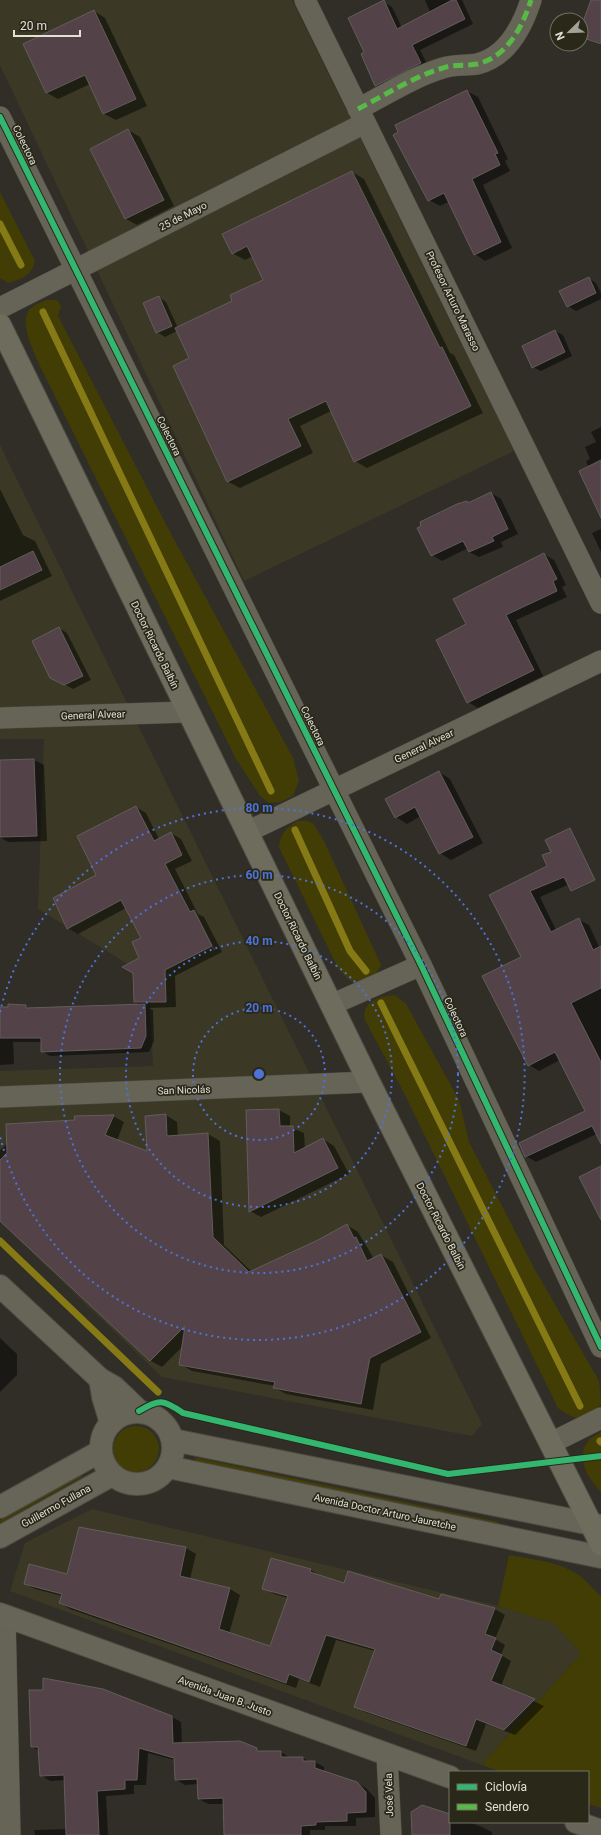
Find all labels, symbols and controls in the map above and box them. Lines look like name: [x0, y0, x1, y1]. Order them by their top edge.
scale bar: [14, 12, 80, 38]
north arrow: [549, 12, 589, 52]
text: 20 m: [20, 19, 47, 33]
text: N: [553, 29, 568, 42]
street label: Colectora: [11, 123, 39, 167]
street label: 25 de Mayo: [158, 199, 209, 233]
street label: Profesor Arturo Marasso: [424, 249, 482, 353]
street label: Colectora: [155, 414, 183, 458]
street label: Doctor Ricardo Balbín: [129, 599, 181, 691]
street label: Colectora: [299, 704, 327, 748]
street label: General Alvear: [61, 708, 126, 722]
street label: General Alvear: [393, 727, 456, 765]
text: 80 m: [245, 801, 273, 815]
text: 60 m: [245, 868, 273, 882]
street label: Doctor Ricardo Balbín: [272, 890, 324, 982]
text: 40 m: [245, 934, 273, 948]
street label: Colectora: [442, 995, 470, 1039]
text: 20 m: [245, 1001, 273, 1015]
centre of rings: [252, 1067, 266, 1081]
street label: San Nicolás: [157, 1084, 211, 1096]
street label: Doctor Ricardo Balbín: [414, 1181, 468, 1271]
street label: Guillermo Fullana: [19, 1482, 93, 1530]
street label: Avenida Doctor Arturo Jauretche: [313, 1492, 457, 1532]
street label: Avenida Juan B. Justo: [177, 1674, 274, 1718]
legend: [449, 1771, 589, 1823]
street label: José Vela: [383, 1773, 395, 1817]
text: Ciclovía: [485, 1780, 527, 1794]
text: Sendero: [485, 1800, 529, 1814]

